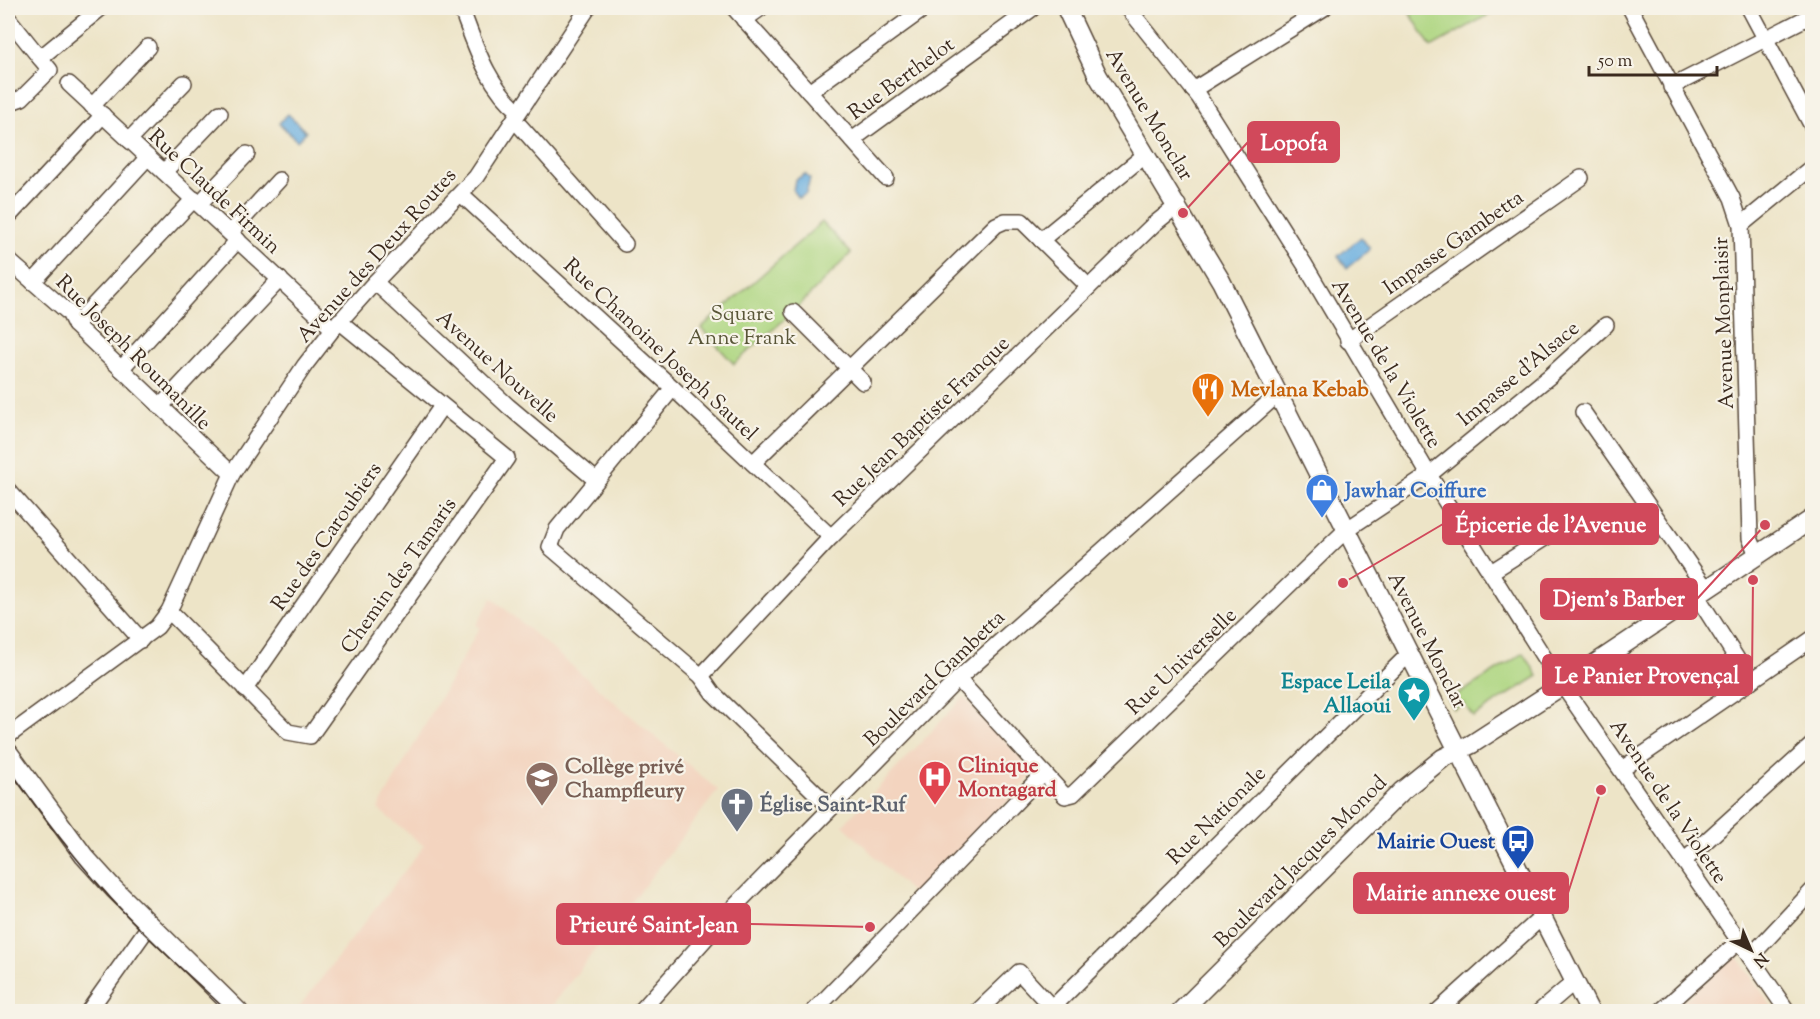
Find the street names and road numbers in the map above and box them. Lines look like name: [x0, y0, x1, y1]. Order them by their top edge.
street label: Rue Berthelot: [843, 31, 962, 128]
street label: Avenue Monclar: [1097, 43, 1200, 187]
street label: Rue Claude Firmin: [141, 123, 287, 262]
street label: Avenue des Deux Routes: [291, 162, 464, 351]
street label: Impasse Gambetta: [1378, 184, 1531, 303]
street label: Avenue Monplaisir: [1707, 236, 1743, 410]
street label: Rue Chanoine Joseph Sautel: [556, 252, 764, 449]
street label: Rue Joseph Roumanille: [48, 269, 217, 438]
street label: Avenue de la Violette: [1323, 274, 1448, 454]
street label: Avenue Nouvelle: [429, 304, 565, 431]
street label: Impasse d'Alsace: [1452, 315, 1587, 434]
street label: Rue Jean Baptiste Franque: [828, 330, 1017, 515]
street label: Rue des Caroubiers: [265, 457, 390, 618]
street label: Chemin des Tamaris: [334, 492, 465, 660]
street label: Avenue Monclar: [1379, 567, 1474, 715]
street label: Rue Universelle: [1120, 602, 1244, 723]
street label: Boulevard Gambetta: [858, 604, 1013, 755]
street label: Avenue de la Violette: [1601, 714, 1734, 891]
street label: Rue Nationale: [1161, 760, 1274, 873]
street label: Boulevard Jacques Monod: [1208, 769, 1395, 956]

